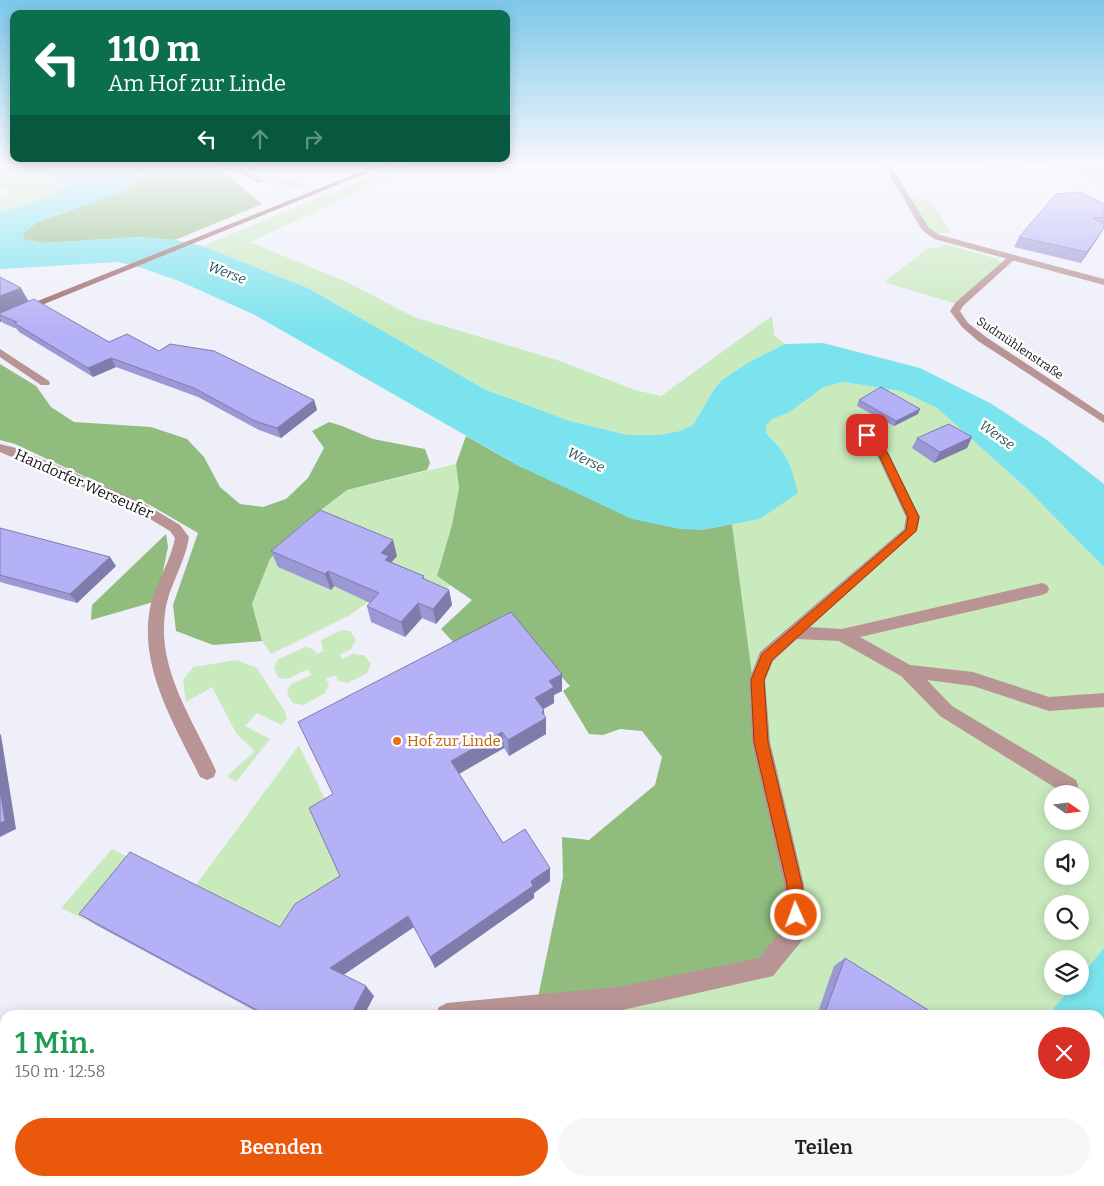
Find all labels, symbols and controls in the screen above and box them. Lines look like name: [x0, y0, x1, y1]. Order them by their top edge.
text: 110 m: [108, 28, 200, 70]
icon: left: [25, 30, 90, 95]
text: Am Hof zur Linde: [108, 70, 286, 97]
icon: left: [193, 125, 221, 153]
icon: ahead: [246, 125, 274, 153]
icon: right: [299, 125, 327, 153]
water label: Werse: [206, 258, 248, 288]
street label: Sudmühlenstraße: [974, 314, 1066, 382]
pin: [846, 414, 888, 456]
water label: Werse: [976, 417, 1018, 453]
icon: arrive: [853, 421, 881, 449]
water label: Werse: [565, 444, 607, 476]
street label: Handorfer Werseufer: [12, 445, 156, 523]
place label: Hof zur Linde: [407, 732, 501, 750]
marker: Hof zur Linde: [391, 735, 403, 747]
north arrow: [1044, 785, 1089, 830]
map controls: [1044, 785, 1089, 995]
button: sound: [1044, 840, 1089, 885]
position arrow: [769, 888, 821, 940]
button: search: [1044, 895, 1089, 940]
button: layers: [1044, 950, 1089, 995]
text: 1 Min.: [15, 1025, 95, 1061]
button: close: [1038, 1027, 1090, 1079]
text: 150 m · 12:58: [15, 1062, 105, 1081]
button: Beenden: [15, 1118, 548, 1176]
button: Teilen: [558, 1118, 1090, 1176]

